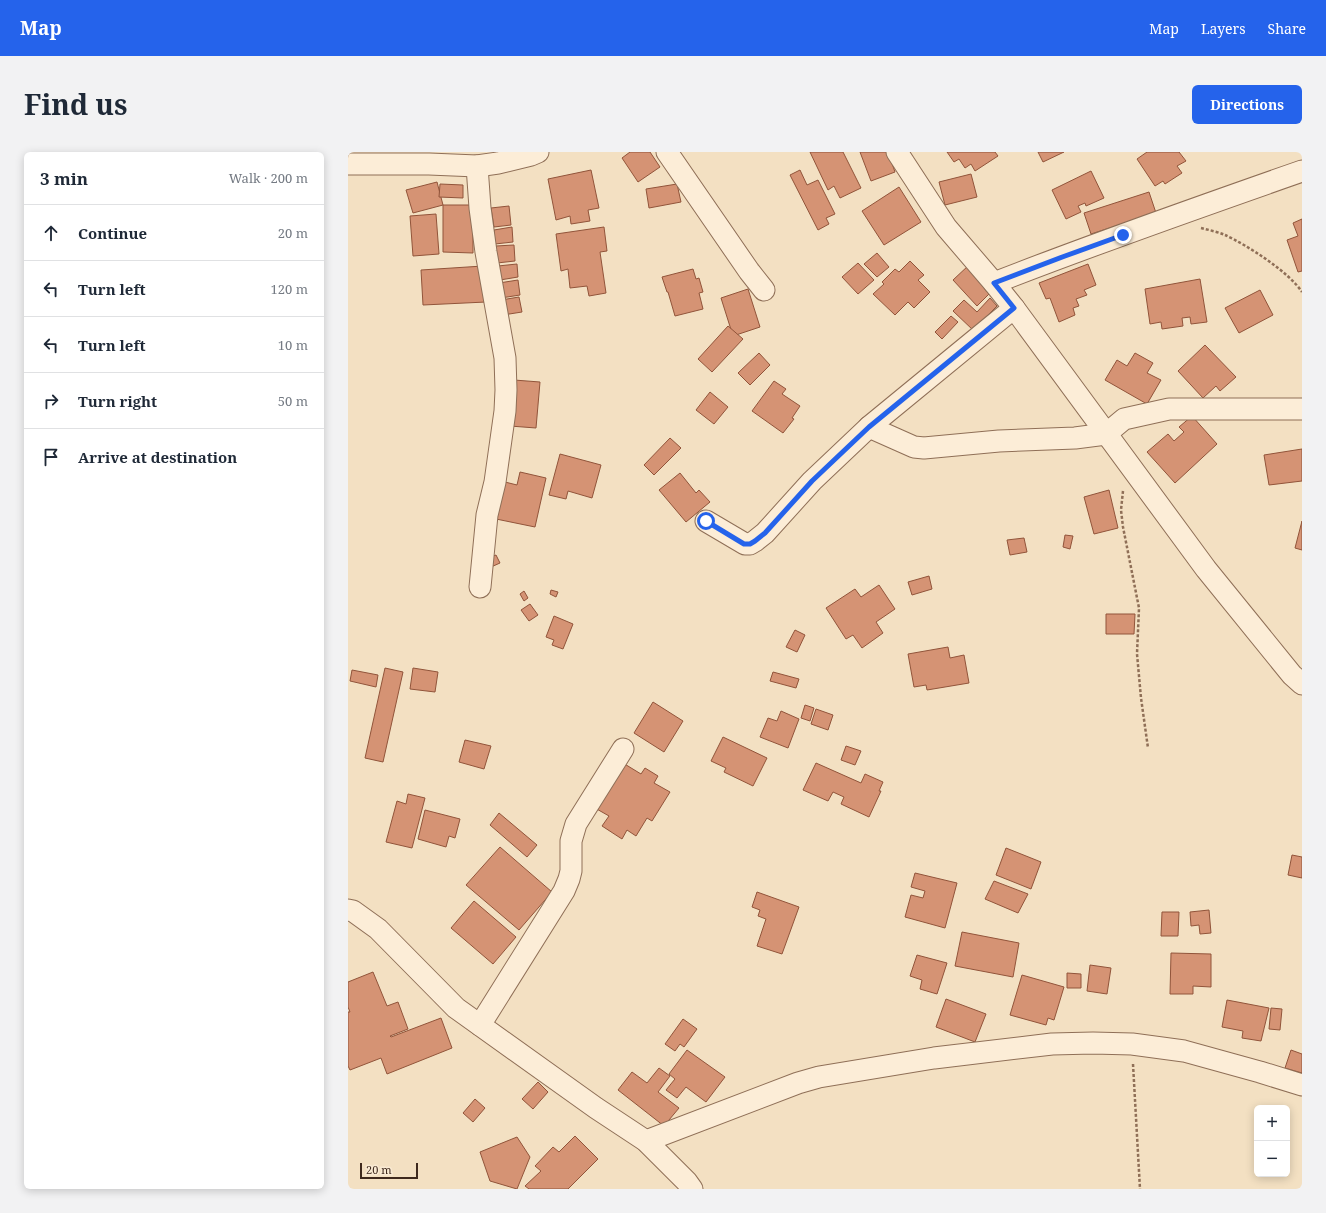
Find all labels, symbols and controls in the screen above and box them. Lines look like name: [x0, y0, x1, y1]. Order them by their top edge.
text: Map: [20, 15, 62, 41]
text: Map: [1149, 19, 1179, 38]
text: Layers: [1201, 19, 1246, 38]
text: Share: [1268, 19, 1306, 38]
text: Find us: [24, 85, 128, 123]
button: Directions: [1192, 85, 1302, 124]
text: 3 min: [40, 167, 88, 190]
text: Walk · 200 m: [229, 169, 308, 187]
icon: ahead: [40, 222, 62, 244]
text: Continue: [78, 223, 147, 243]
text: 20 m: [278, 224, 308, 242]
route end: [1114, 226, 1132, 244]
icon: left: [40, 278, 62, 300]
text: Turn left: [78, 279, 146, 299]
text: 120 m: [271, 280, 308, 298]
icon: left: [40, 334, 62, 356]
text: Turn left: [78, 335, 146, 355]
text: 10 m: [278, 336, 308, 354]
icon: right: [40, 390, 62, 412]
text: Turn right: [78, 391, 157, 411]
text: 50 m: [278, 392, 308, 410]
icon: arrive: [40, 446, 62, 468]
text: Arrive at destination: [78, 447, 237, 467]
route start: [697, 512, 715, 530]
map controls: [1254, 1105, 1290, 1177]
button: +: [1254, 1105, 1290, 1141]
button: −: [1254, 1141, 1290, 1177]
scale bar: [360, 1161, 418, 1180]
text: 20 m: [366, 1162, 392, 1177]

